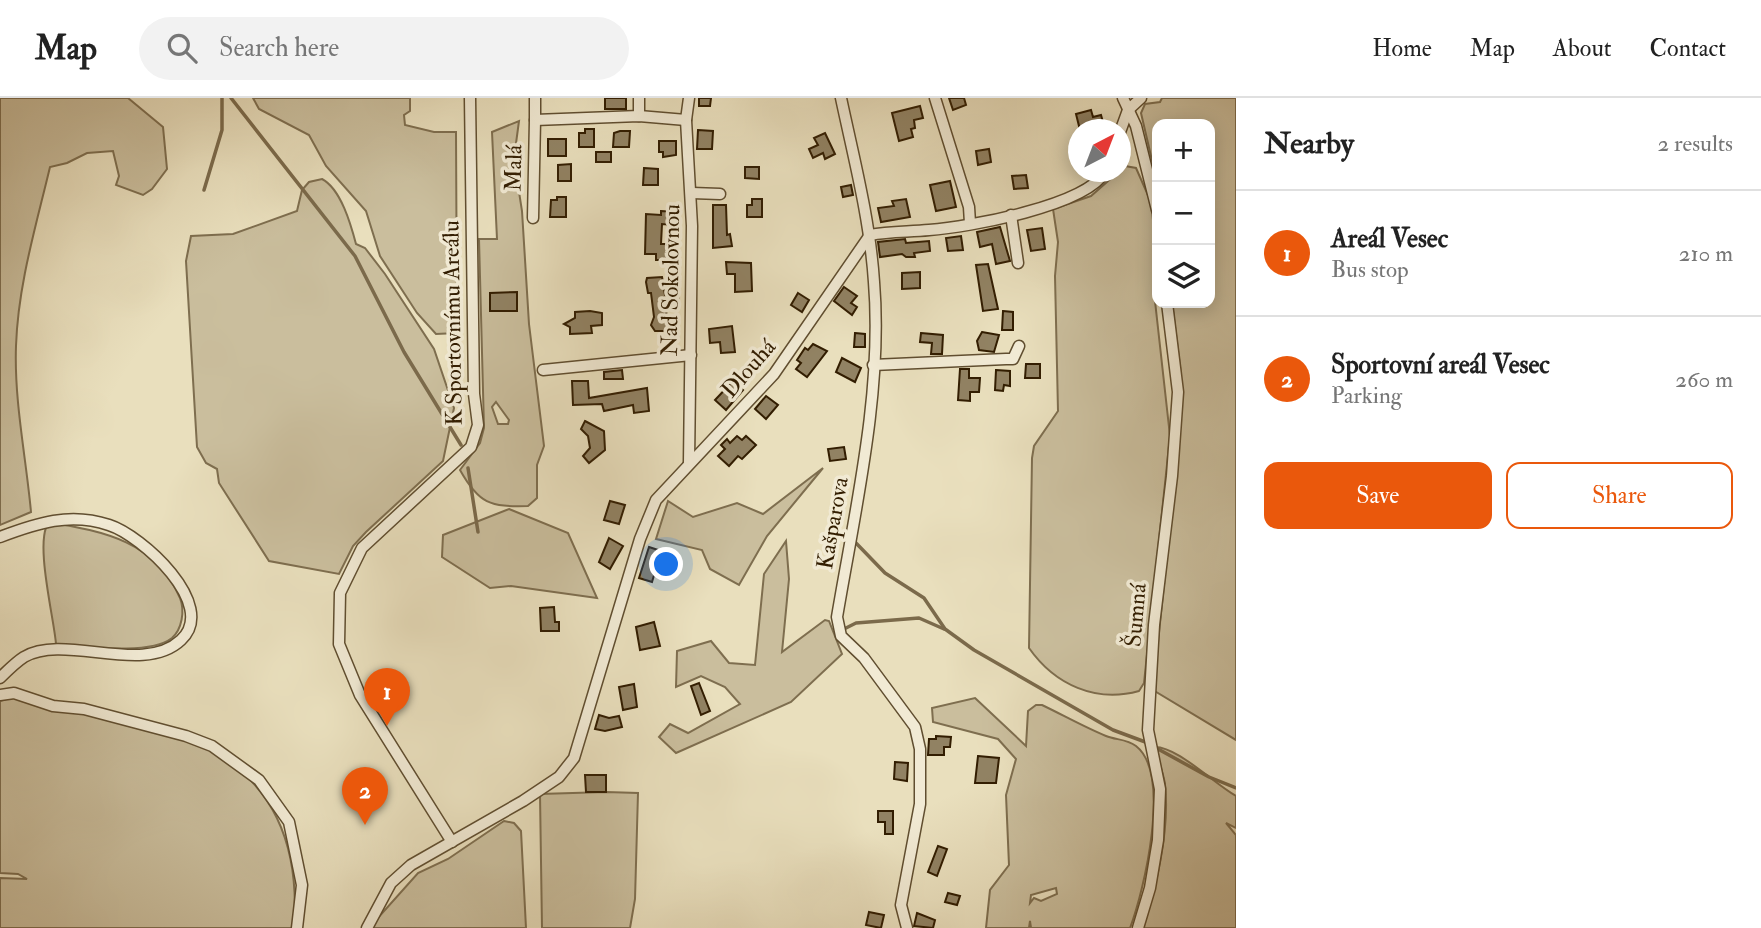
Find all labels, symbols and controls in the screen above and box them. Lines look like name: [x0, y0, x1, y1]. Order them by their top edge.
search box: [139, 17, 629, 80]
text: Map: [35, 28, 97, 69]
icon: search: [163, 29, 201, 67]
text: Search here: [219, 32, 339, 64]
text: Home: [1372, 33, 1432, 64]
text: Map: [1470, 33, 1515, 64]
text: About: [1553, 33, 1612, 64]
text: Contact: [1650, 33, 1726, 64]
north arrow: [1068, 119, 1131, 182]
map controls: [1152, 119, 1215, 308]
button: +: [1152, 119, 1215, 182]
text: Nearby: [1264, 125, 1354, 162]
text: 2 results: [1658, 129, 1733, 158]
street label: Malá: [499, 144, 528, 192]
button: −: [1152, 182, 1215, 245]
street label: Nad Sokolovnou: [655, 204, 686, 356]
street label: K Sportovnímu Areálu: [436, 220, 470, 426]
text: Areál Vesec: [1331, 223, 1448, 255]
text: 1: [1283, 239, 1291, 268]
text: 210 m: [1679, 239, 1733, 268]
button: layers: [1152, 245, 1215, 308]
text: Bus stop: [1331, 255, 1409, 284]
street label: Dlouhá: [715, 332, 782, 404]
text: Sportovní areál Vesec: [1331, 349, 1550, 381]
text: 2: [1281, 365, 1293, 394]
text: 260 m: [1675, 365, 1733, 394]
text: Parking: [1331, 381, 1402, 410]
button: Save: [1264, 462, 1492, 529]
button: Share: [1506, 462, 1733, 529]
street label: Kašparova: [810, 474, 856, 572]
your location: [649, 547, 683, 581]
street label: Šumná: [1118, 581, 1153, 648]
pin: 1: [364, 668, 410, 726]
pin: 2: [342, 767, 388, 825]

